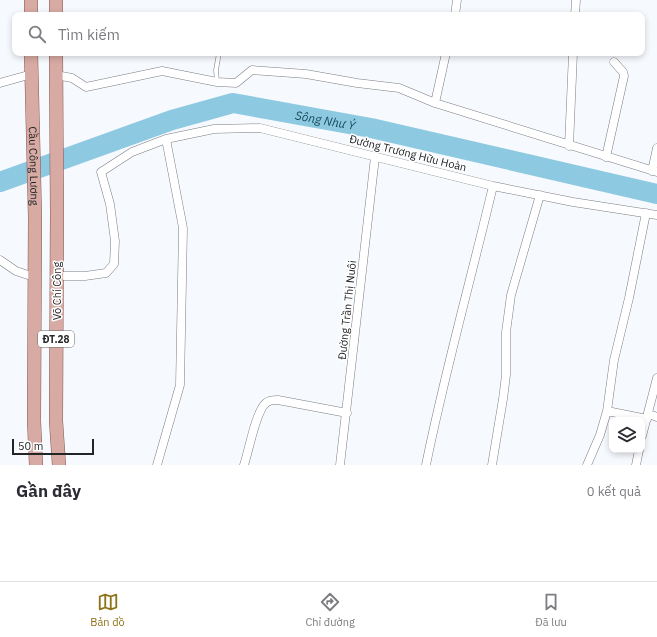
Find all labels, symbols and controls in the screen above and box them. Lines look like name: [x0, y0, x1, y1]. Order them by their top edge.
search box: [12, 12, 645, 56]
icon: search: [26, 23, 48, 45]
text: Tìm kiếm: [58, 25, 120, 44]
water label: Sông Như Ý: [294, 107, 358, 133]
street label: Cầu Công Lương: [26, 126, 42, 206]
street label: Đường Trương Hữu Hoàn: [348, 132, 468, 174]
street label: Đường Trần Thị Nuôi: [335, 260, 359, 360]
street label: Võ Chí Công: [50, 262, 64, 320]
road number: ĐT.28: [38, 331, 74, 347]
map controls: [609, 417, 645, 453]
button: layers: [609, 417, 645, 453]
scale bar: [12, 437, 94, 456]
text: 50 m: [18, 439, 43, 453]
text: Gần đây: [16, 480, 81, 502]
text: 0 kết quả: [587, 483, 641, 500]
tab: Bản đồ: [90, 591, 125, 629]
tab: Chỉ đường: [305, 591, 355, 629]
tab: Đã lưu: [535, 591, 567, 629]

